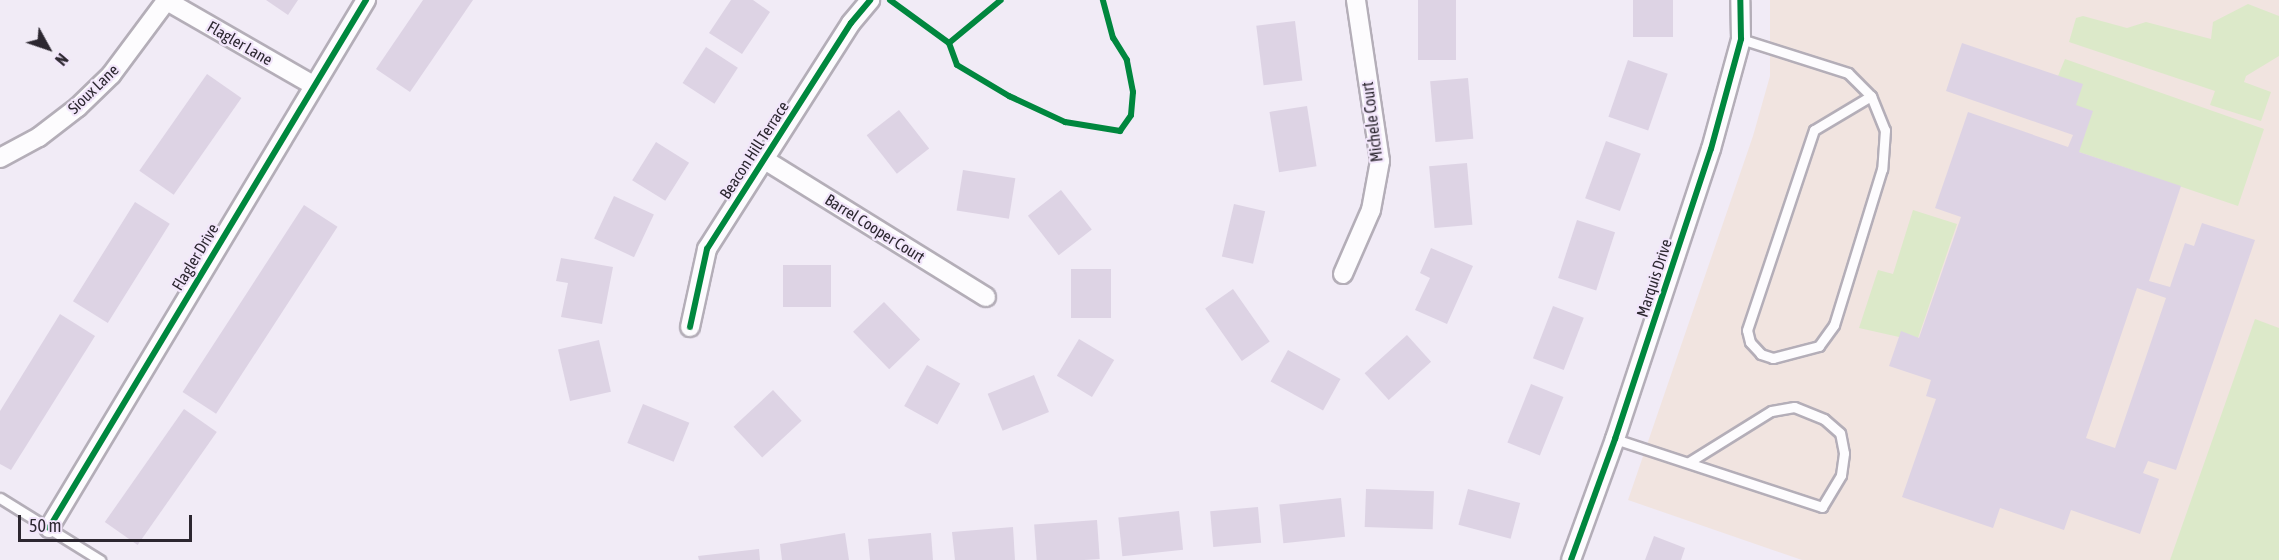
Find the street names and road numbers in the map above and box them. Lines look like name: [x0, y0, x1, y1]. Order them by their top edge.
street label: Flagler Lane: [204, 17, 276, 69]
street label: Sioux Lane: [64, 60, 122, 118]
street label: Michele Court: [1358, 81, 1386, 163]
street label: Beacon Hill Terrace: [715, 98, 793, 202]
street label: Barrel Cooper Court: [822, 190, 928, 266]
street label: Flagler Drive: [168, 220, 222, 294]
street label: Marquis Drive: [1632, 237, 1676, 319]

